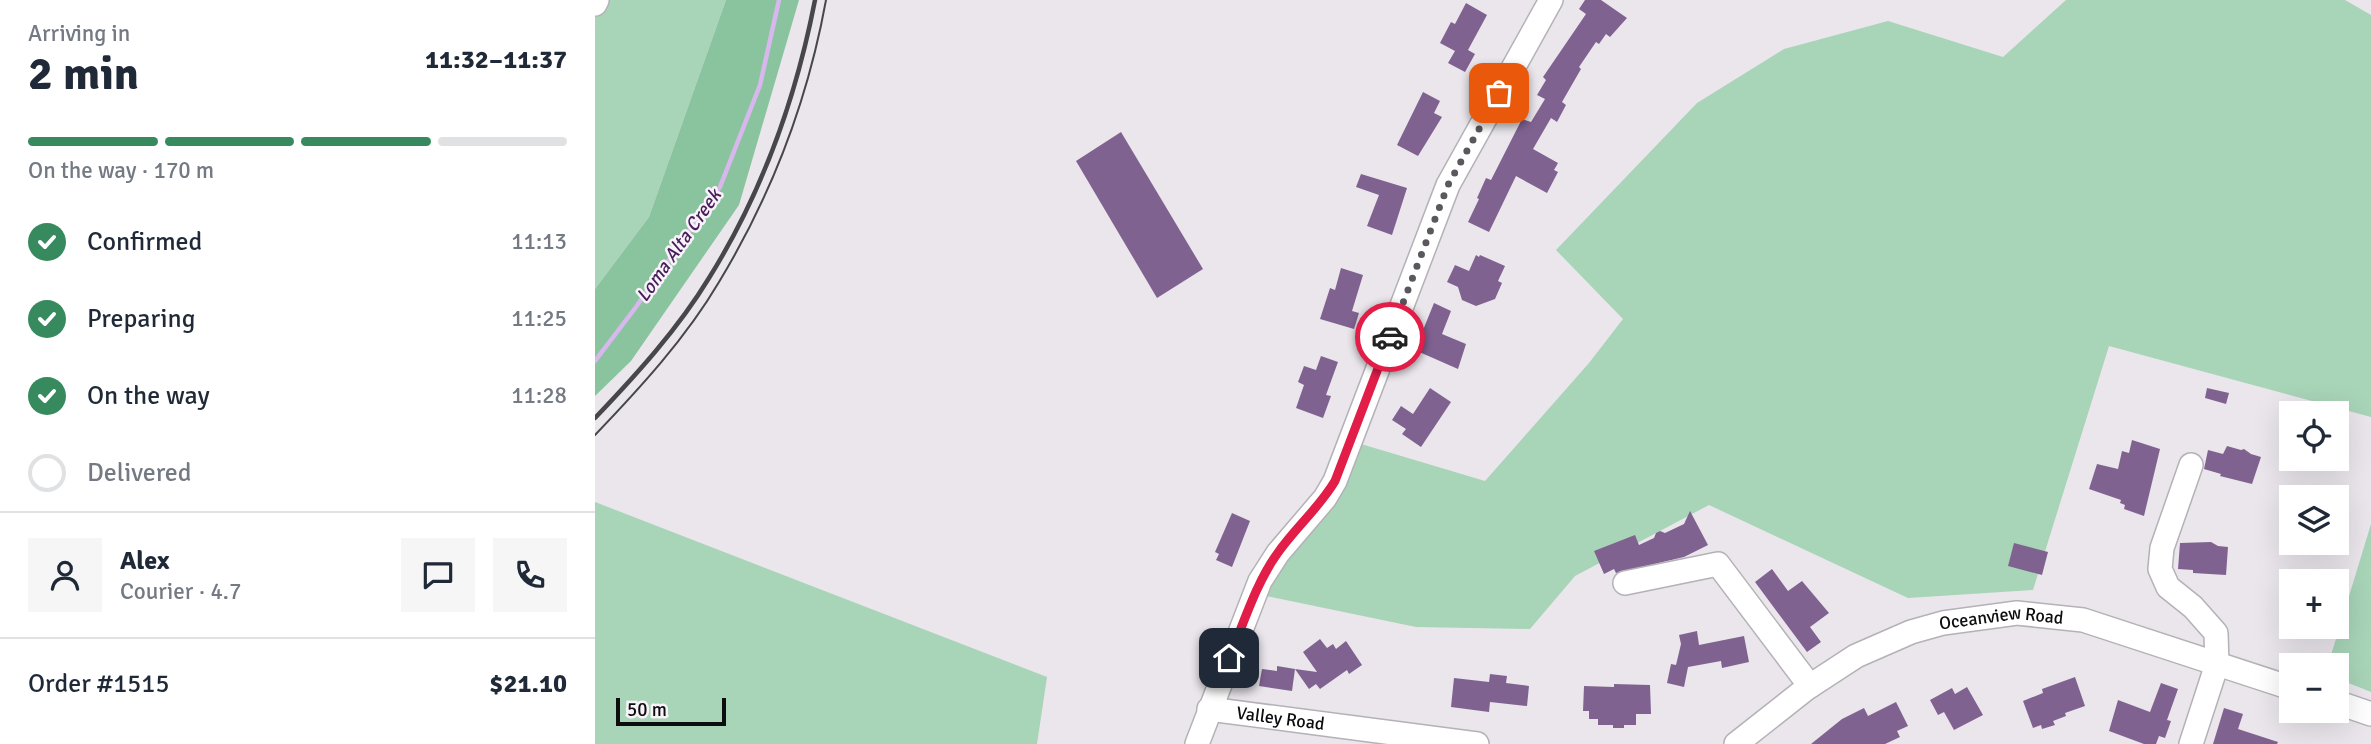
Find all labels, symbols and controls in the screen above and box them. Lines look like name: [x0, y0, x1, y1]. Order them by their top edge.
text: Arriving in: [28, 19, 130, 48]
text: 11:32–11:37: [425, 44, 567, 76]
text: 2 min: [28, 46, 139, 102]
pin: [1469, 63, 1529, 123]
icon: bag: [1480, 74, 1518, 112]
text: On the way · 170 m: [28, 156, 214, 185]
water label: Loma Alta Creek: [631, 183, 727, 307]
icon: check: [28, 223, 66, 261]
text: Confirmed: [87, 226, 202, 258]
text: 11:13: [511, 227, 567, 256]
icon: check: [28, 300, 66, 338]
courier: [1355, 302, 1425, 372]
text: Preparing: [87, 303, 195, 335]
text: 11:25: [511, 304, 567, 333]
icon: car: [1371, 318, 1409, 356]
icon: check: [28, 377, 66, 415]
text: On the way: [87, 380, 210, 412]
text: 11:28: [511, 381, 567, 410]
map controls: [2279, 401, 2349, 723]
button: locate: [2279, 401, 2349, 471]
text: Delivered: [87, 457, 192, 489]
button: layers: [2279, 485, 2349, 555]
button: person: [28, 538, 102, 612]
button: chat: [401, 538, 475, 612]
button: phone: [493, 538, 567, 612]
text: Alex: [120, 545, 170, 577]
button: +: [2279, 569, 2349, 639]
text: Courier · 4.7: [120, 577, 241, 606]
street label: Oceanview Road: [1938, 602, 2065, 634]
pin: [1199, 628, 1259, 688]
icon: home: [1210, 639, 1248, 677]
button: −: [2279, 653, 2349, 723]
text: Order #1515: [28, 668, 169, 700]
text: $21.10: [489, 668, 567, 700]
scale bar: [616, 695, 726, 727]
text: 50 m: [627, 698, 667, 722]
street label: Valley Road: [1235, 702, 1326, 735]

